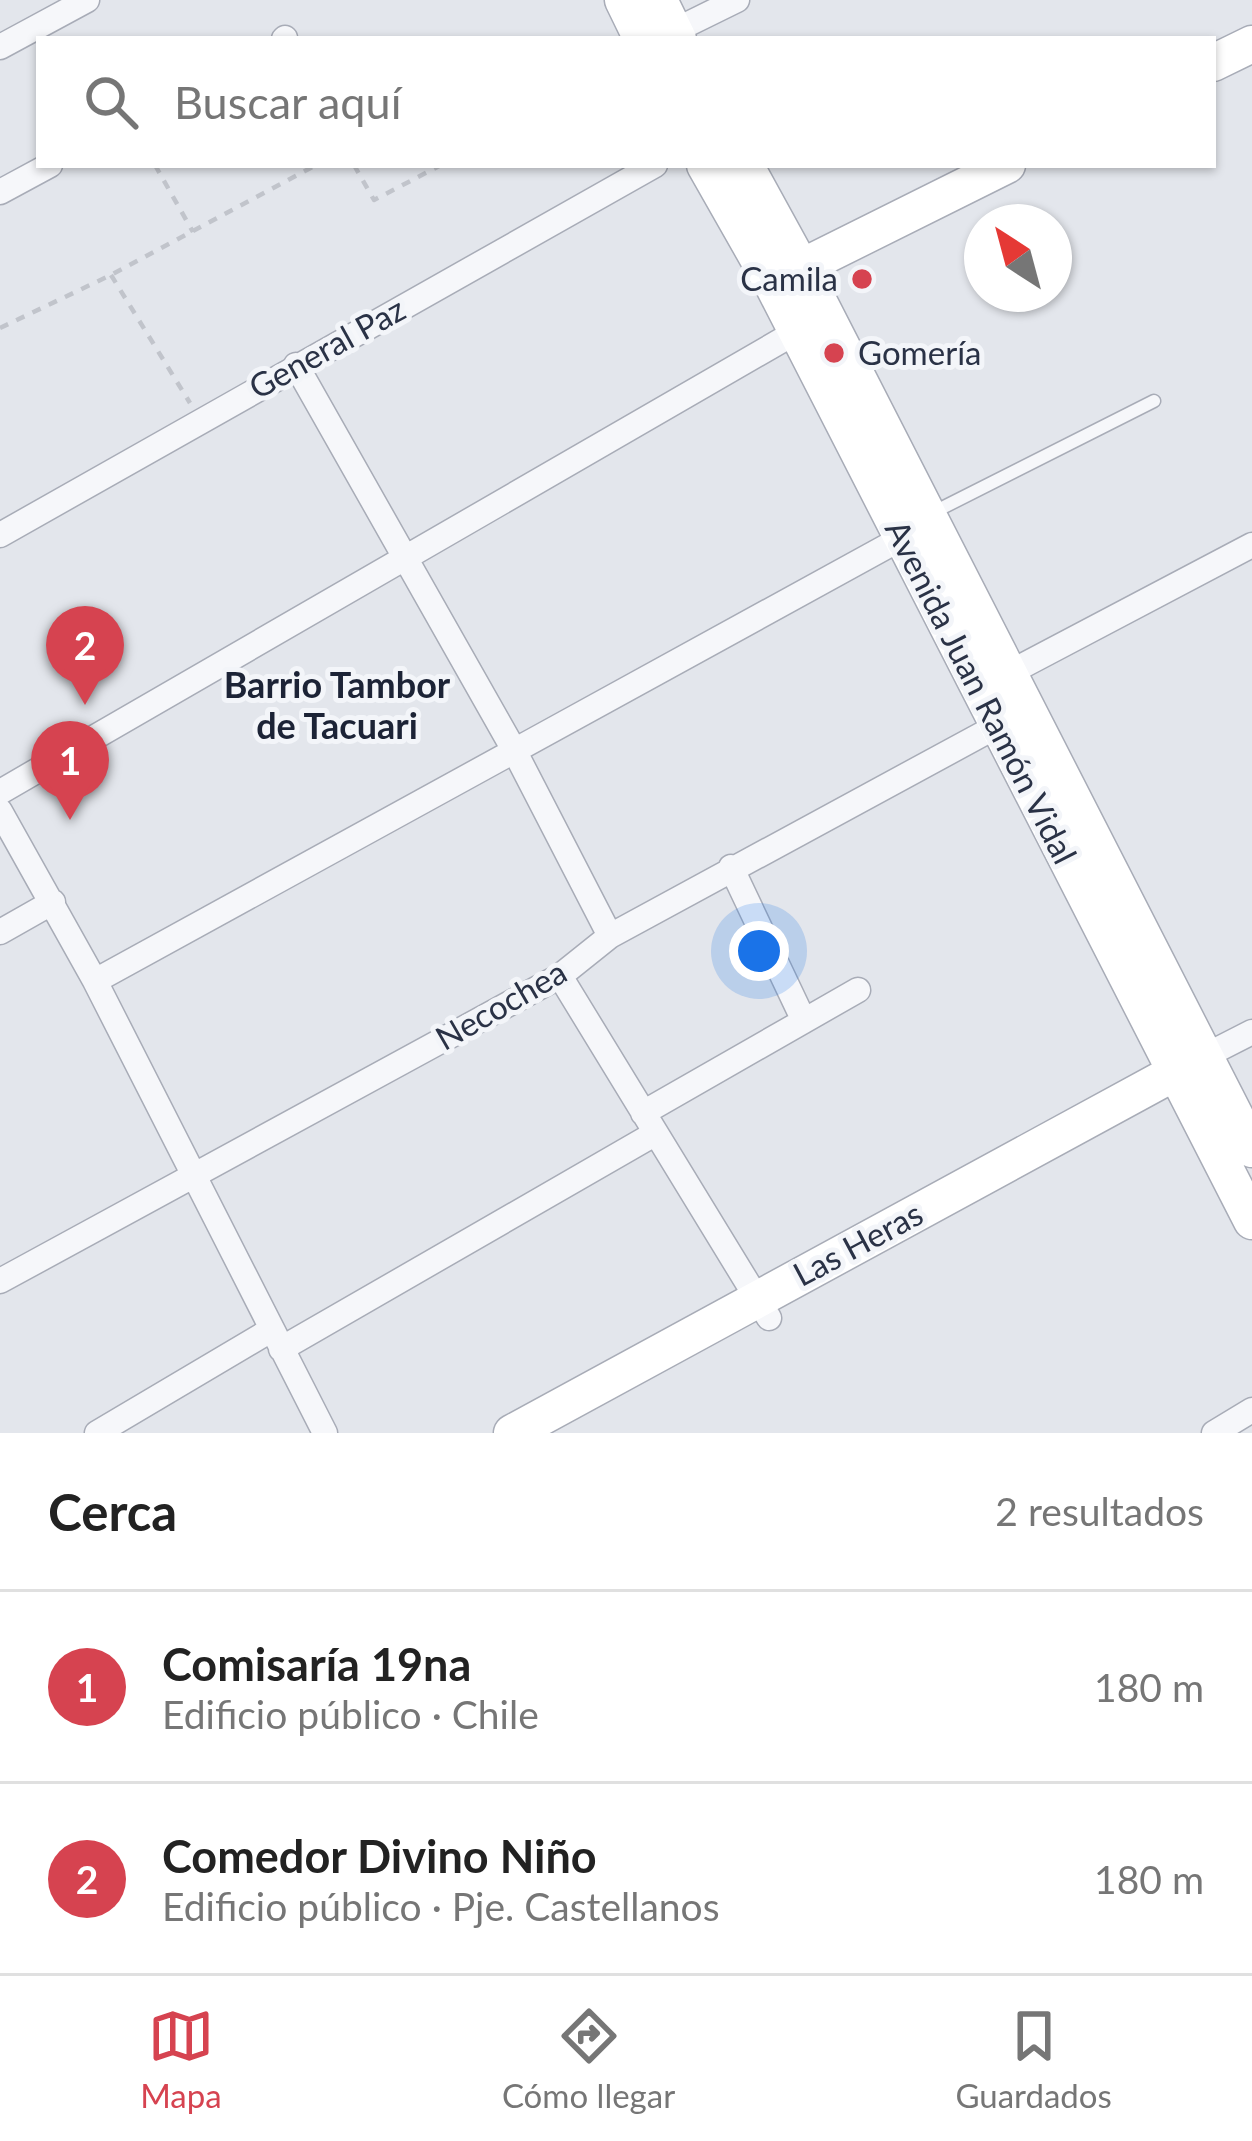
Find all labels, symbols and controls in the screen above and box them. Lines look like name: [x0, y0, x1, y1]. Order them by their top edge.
search box: [36, 36, 1216, 168]
icon: search: [78, 69, 144, 135]
text: Buscar aquí: [174, 75, 401, 129]
north arrow: [964, 204, 1072, 312]
place label: Camila: [740, 258, 838, 298]
marker: Camila: [849, 266, 875, 292]
street label: General Paz: [242, 288, 412, 406]
place label: Gomería: [858, 332, 982, 372]
marker: Gomería: [821, 340, 847, 366]
street label: Avenida Juan Ramón Vidal: [878, 513, 1086, 870]
pin: 2: [46, 606, 124, 705]
district label: Barrio Tambor de Tacuari: [224, 662, 451, 747]
pin: 1: [31, 721, 109, 820]
your location: [729, 921, 789, 981]
street label: Necochea: [428, 951, 573, 1058]
street label: Las Heras: [786, 1192, 929, 1294]
text: Cerca: [48, 1481, 177, 1542]
text: 2 resultados: [995, 1488, 1204, 1534]
text: Comisaría 19na: [162, 1637, 471, 1691]
text: 1: [76, 1664, 98, 1710]
text: 180 m: [1094, 1664, 1204, 1710]
text: Edificio público · Chile: [162, 1691, 539, 1737]
text: Comedor Divino Niño: [162, 1829, 597, 1883]
text: 2: [76, 1856, 98, 1902]
text: 180 m: [1094, 1856, 1204, 1902]
text: Edificio público · Pje. Castellanos: [162, 1883, 720, 1929]
tab: Mapa: [140, 2003, 222, 2115]
tab: Cómo llegar: [502, 2003, 675, 2115]
tab: Guardados: [955, 2003, 1112, 2115]

